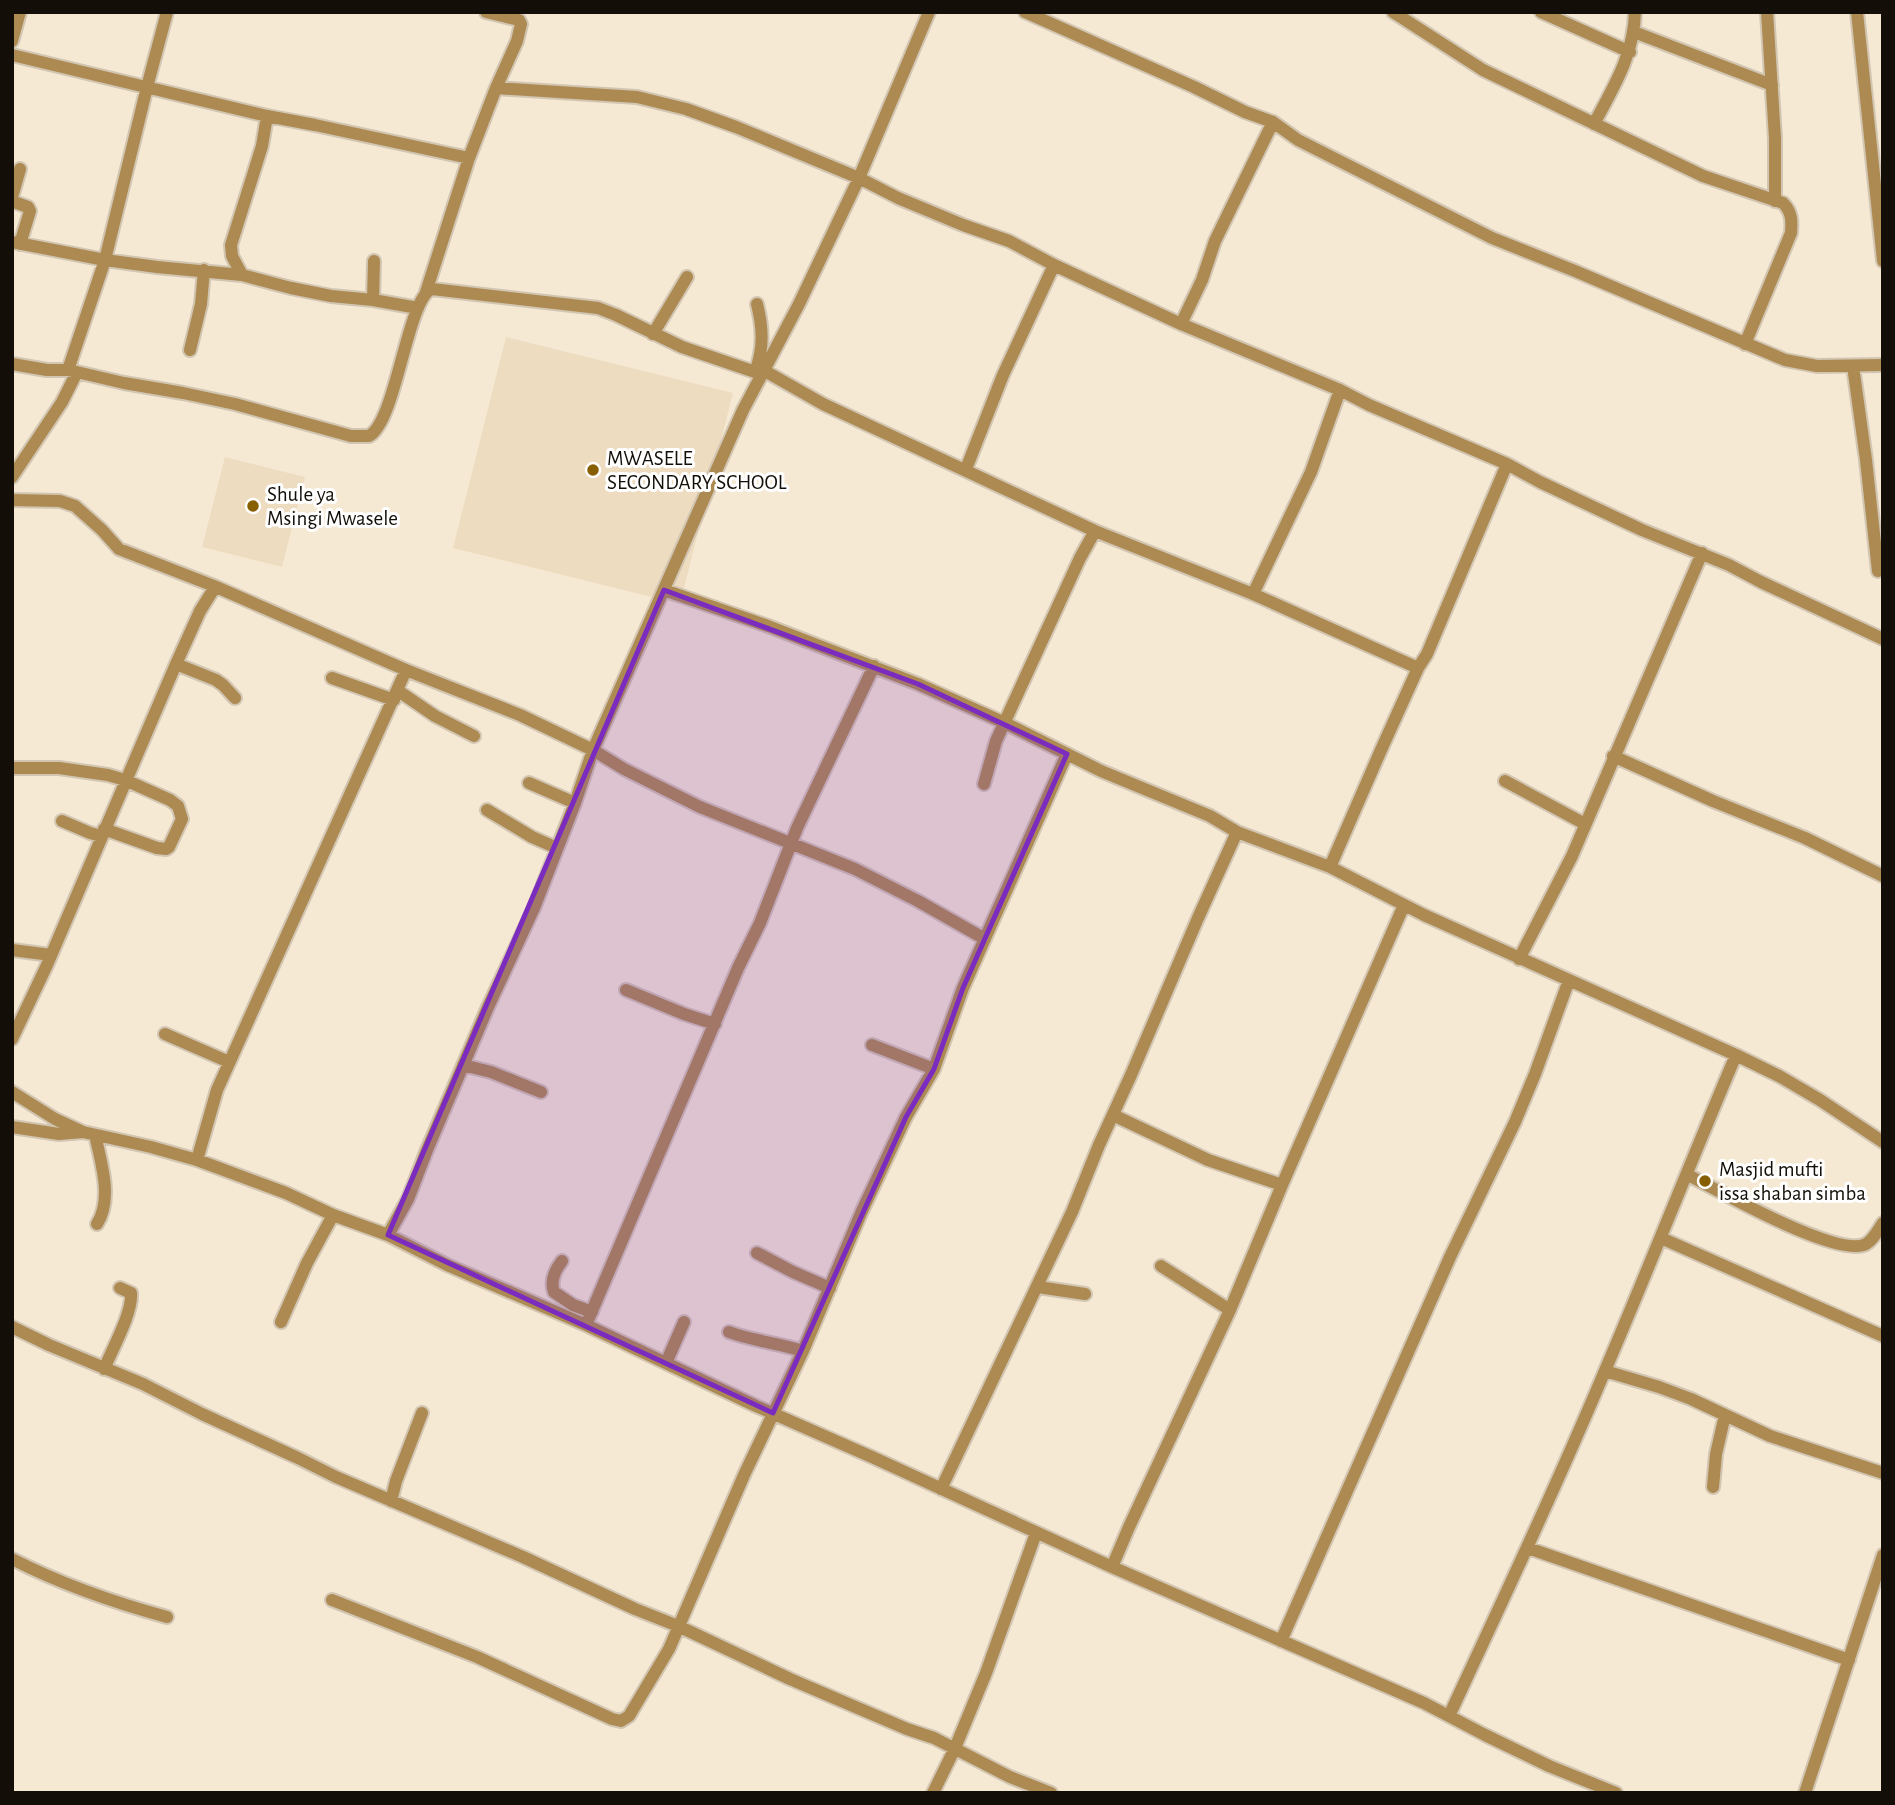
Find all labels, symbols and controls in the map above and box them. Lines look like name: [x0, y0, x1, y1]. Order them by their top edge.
place label: MWASELE SECONDARY SCHOOL: [607, 448, 787, 493]
marker: MWASELE SECONDARY SCHOOL: [585, 462, 601, 478]
place label: Shule ya Msingi Mwasele: [267, 484, 398, 529]
marker: Shule ya Msingi Mwasele: [245, 498, 261, 514]
place label: Masjid mufti issa shaban simba: [1719, 1159, 1866, 1204]
marker: Masjid mufti issa shaban simba: [1697, 1173, 1713, 1189]

